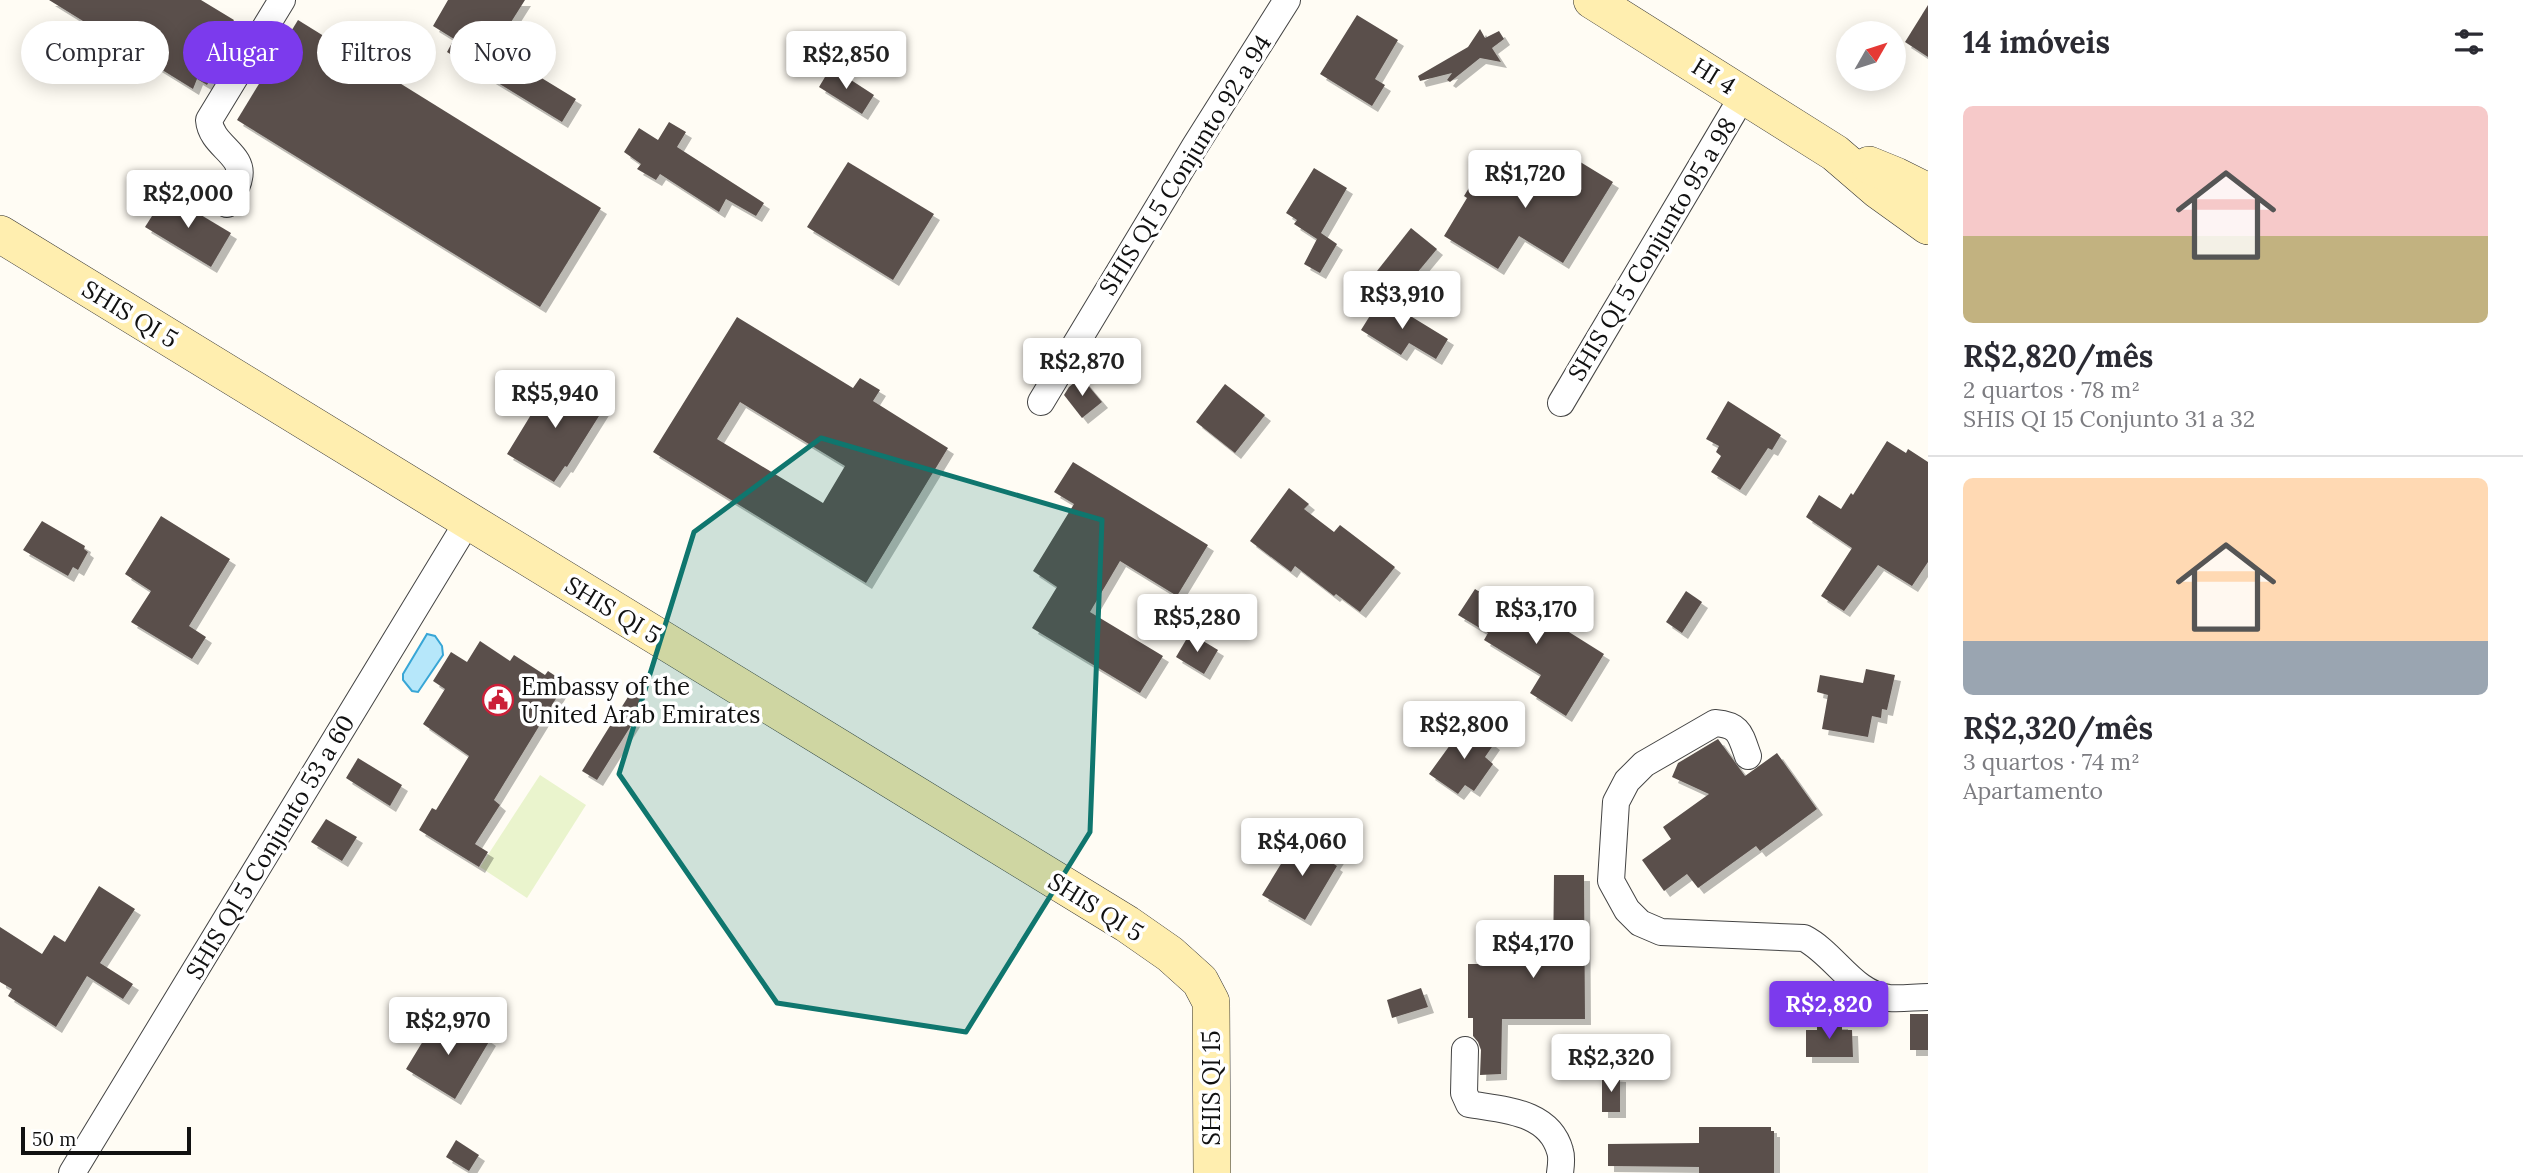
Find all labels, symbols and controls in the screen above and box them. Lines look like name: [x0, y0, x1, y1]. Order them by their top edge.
chip: Comprar: [21, 21, 169, 84]
chip: Alugar: [183, 21, 303, 84]
chip: Filtros: [317, 21, 436, 84]
chip: Novo: [450, 21, 556, 84]
north arrow: [1836, 21, 1906, 91]
map controls: [1836, 21, 1906, 91]
text: 14 imóveis: [1963, 23, 2110, 61]
icon: filters: [2450, 23, 2488, 61]
street label: SHIS QI 5 Conjunto 92 a 94: [1092, 29, 1278, 301]
pin: R$2,850: [781, 32, 911, 91]
text: R$2,850: [802, 39, 890, 68]
street label: HI 4: [1686, 51, 1742, 101]
street label: SHIS QI 5 Conjunto 95 a 98: [1561, 112, 1743, 386]
pin: R$1,720: [1460, 150, 1590, 210]
icon: home: [2163, 152, 2289, 278]
text: R$1,720: [1484, 158, 1566, 187]
pin: R$2,000: [123, 170, 253, 230]
text: R$2,000: [143, 178, 233, 207]
pin: R$3,910: [1337, 272, 1467, 331]
street label: SHIS QI 5: [76, 273, 184, 355]
text: R$3,910: [1359, 279, 1445, 308]
text: R$2,820/mês: [1963, 337, 2153, 375]
pin: R$2,870: [1017, 338, 1147, 398]
text: R$2,870: [1039, 346, 1125, 375]
pin: R$5,940: [490, 370, 620, 430]
text: 2 quartos · 78 m²: [1963, 375, 2140, 404]
text: R$5,940: [511, 378, 599, 407]
text: SHIS QI 15 Conjunto 31 a 32: [1963, 404, 2255, 433]
icon: home: [2163, 524, 2289, 650]
street label: SHIS QI 5: [559, 569, 667, 651]
pin: R$3,170: [1471, 586, 1601, 646]
pin: R$5,280: [1132, 594, 1262, 654]
text: R$3,170: [1495, 594, 1577, 623]
text: R$5,280: [1153, 602, 1241, 631]
place label: Embassy of the United Arab Emirates: [521, 671, 760, 730]
public building icon: Embassy of the United Arab Emirates: [481, 683, 515, 717]
pin: R$2,800: [1399, 702, 1529, 761]
street label: SHIS QI 5 Conjunto 53 a 60: [179, 709, 361, 985]
text: R$2,800: [1419, 709, 1509, 738]
text: R$2,320/mês: [1963, 709, 2153, 747]
text: 3 quartos · 74 m²: [1963, 747, 2140, 776]
text: Apartamento: [1963, 776, 2103, 805]
pin: R$4,060: [1237, 818, 1367, 878]
text: R$4,060: [1257, 826, 1347, 855]
street label: SHIS QI 5: [1043, 866, 1149, 948]
pin: R$4,170: [1468, 920, 1598, 980]
text: R$4,170: [1492, 928, 1574, 957]
pin: R$2,820: [1764, 982, 1894, 1041]
text: R$2,820: [1785, 989, 1873, 1018]
pin: R$2,970: [383, 998, 513, 1057]
text: R$2,970: [405, 1005, 491, 1034]
street label: SHIS QI 15: [1196, 1030, 1227, 1146]
pin: R$2,320: [1546, 1034, 1676, 1094]
text: R$2,320: [1567, 1042, 1655, 1071]
scale bar: [21, 1124, 191, 1156]
text: 50 m: [32, 1127, 76, 1151]

